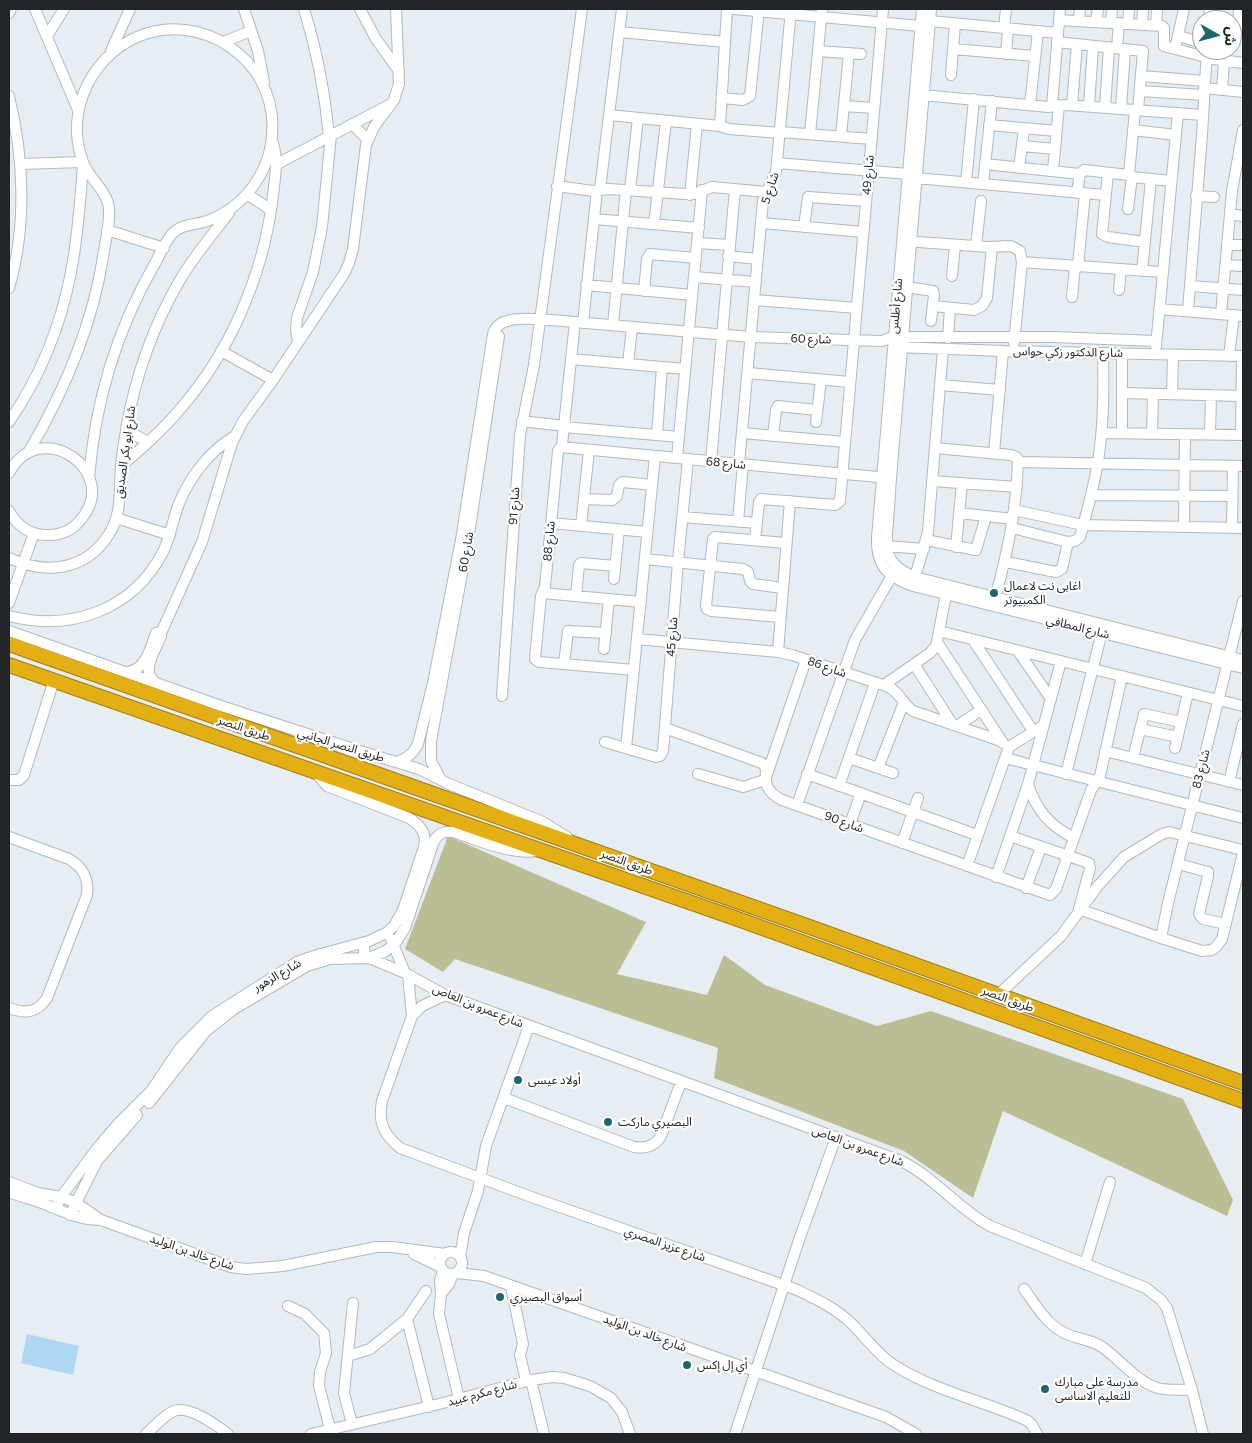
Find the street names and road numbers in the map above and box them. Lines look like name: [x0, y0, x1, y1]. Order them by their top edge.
street label: شارع 49: [859, 154, 877, 196]
street label: شارع 5: [758, 170, 782, 206]
street label: شارع أطلس: [886, 278, 906, 334]
street label: شارع 60: [790, 331, 832, 347]
street label: شارع الدكتور زكي حواس: [1013, 344, 1123, 360]
street label: شارع ابو بكر الصديق: [111, 405, 139, 499]
street label: شارع 68: [705, 454, 747, 472]
street label: شارع 91: [505, 486, 523, 526]
street label: شارع 88: [540, 520, 558, 562]
street label: شارع 60: [455, 531, 477, 573]
street label: شارع المطافي: [1045, 612, 1111, 642]
street label: شارع 45: [663, 617, 681, 657]
street label: شارع 86: [806, 654, 848, 680]
street label: طريق النصر: [216, 712, 272, 744]
street label: طريق النصر الجانبي: [296, 725, 386, 765]
street label: شارع 83: [1189, 748, 1213, 790]
street label: شارع 90: [822, 808, 866, 836]
street label: طريق النصر: [599, 846, 655, 878]
street label: شارع الزهور: [250, 956, 304, 994]
street label: شارع عمرو بن العاص: [430, 981, 526, 1031]
street label: طريق النصر: [980, 983, 1036, 1015]
street label: شارع عمرو بن العاص: [810, 1123, 906, 1169]
street label: شارع عزيز المصري: [623, 1223, 707, 1265]
street label: شارع خالد بن الوليد: [148, 1231, 236, 1273]
street label: شارع خالد بن الوليد: [601, 1311, 689, 1355]
street label: شارع مكرم عبيد: [446, 1377, 518, 1409]

